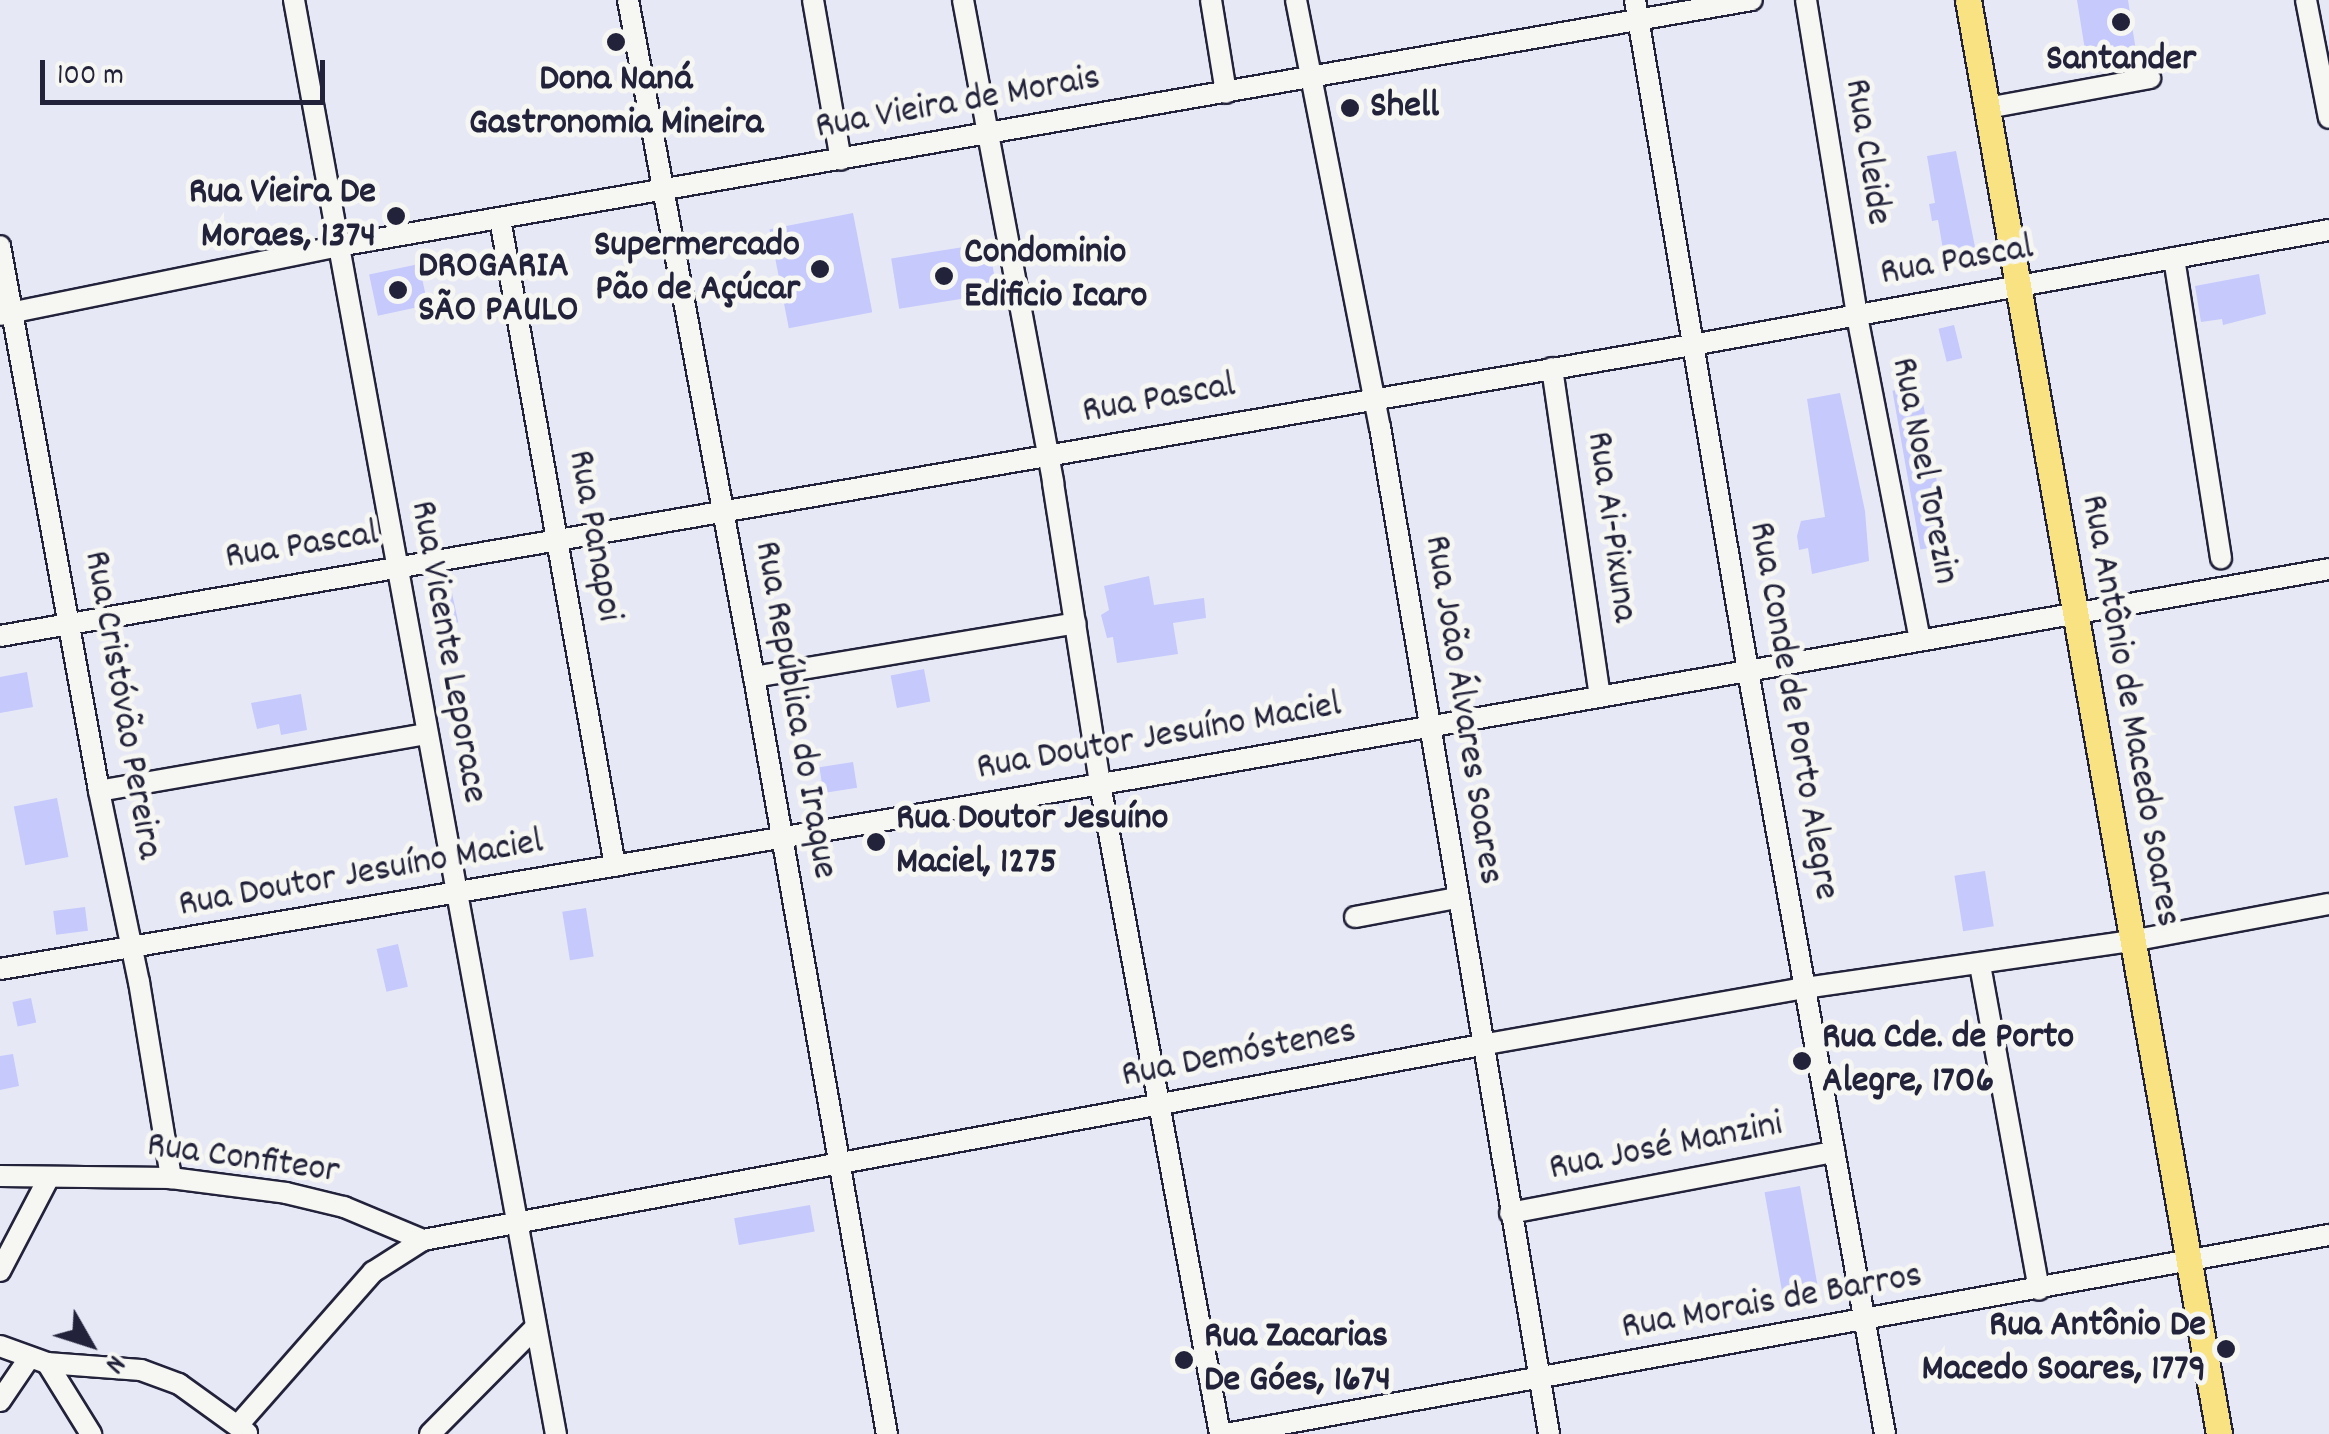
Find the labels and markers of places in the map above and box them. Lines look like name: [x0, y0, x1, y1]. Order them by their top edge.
marker: Santander: [2110, 11, 2132, 33]
marker: Dona Naná Gastronomia Mineira: [605, 31, 627, 53]
place label: Santander: [2046, 38, 2196, 84]
place label: Dona Naná Gastronomia Mineira: [469, 58, 763, 147]
place label: Shell: [1370, 85, 1439, 131]
marker: Shell: [1339, 97, 1361, 119]
place label: Rua Vieira De Moraes, 1374: [189, 171, 376, 260]
marker: Rua Vieira De Moraes, 1374: [385, 205, 407, 227]
place label: Supermercado Pão de Açúcar: [594, 224, 800, 314]
place label: Condominio Edificio Icaro: [964, 231, 1147, 320]
place label: DROGARIA SÃO PAULO: [418, 245, 579, 334]
marker: Supermercado Pão de Açúcar: [809, 258, 831, 280]
marker: Condominio Edificio Icaro: [933, 265, 955, 287]
marker: DROGARIA SÃO PAULO: [387, 279, 409, 301]
place label: Rua Doutor Jesuíno Maciel, 1275: [896, 797, 1168, 886]
marker: Rua Doutor Jesuíno Maciel, 1275: [865, 831, 887, 853]
place label: Rua Cde. de Porto Alegre, 1706: [1822, 1016, 2074, 1106]
marker: Rua Cde. de Porto Alegre, 1706: [1791, 1050, 1813, 1072]
place label: Rua Antônio De Macedo Soares, 1779: [1921, 1304, 2206, 1394]
place label: Rua Zacarias De Góes, 1674: [1204, 1315, 1391, 1405]
marker: Rua Antônio De Macedo Soares, 1779: [2215, 1338, 2237, 1360]
marker: Rua Zacarias De Góes, 1674: [1173, 1349, 1195, 1371]

